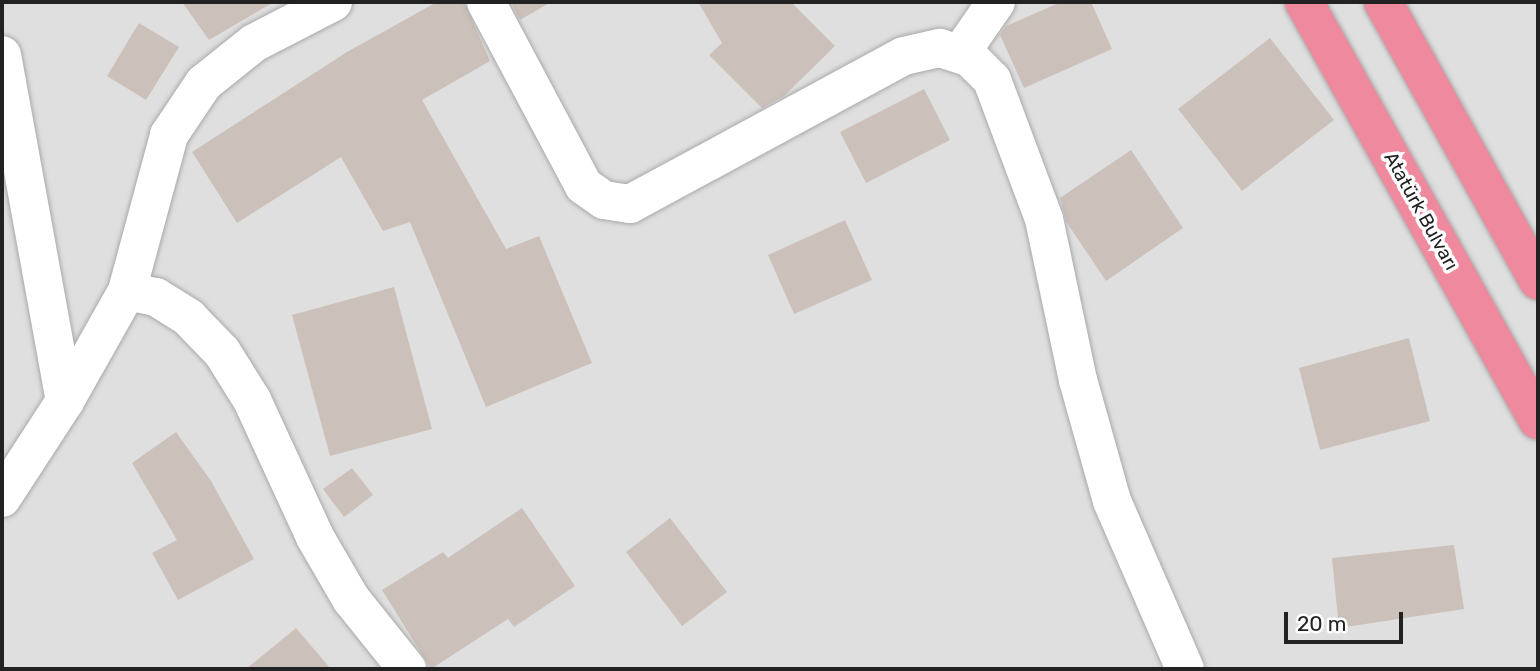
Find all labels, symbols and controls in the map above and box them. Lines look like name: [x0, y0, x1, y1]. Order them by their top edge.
street label: Atatürk Bulvarı: [1379, 148, 1463, 274]
scale bar: [1288, 598, 1407, 642]
text: 20 m: [1297, 611, 1346, 636]

